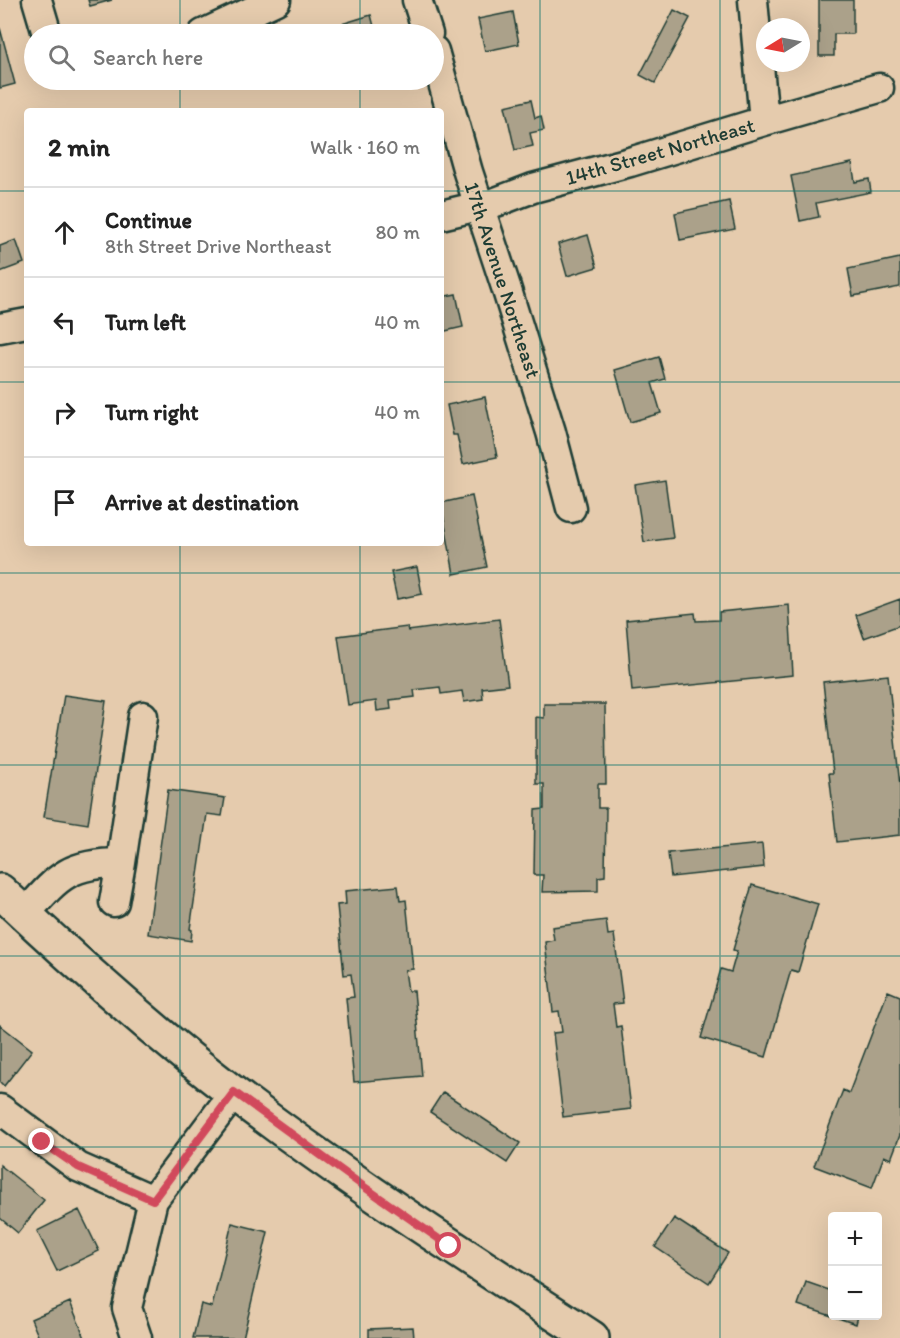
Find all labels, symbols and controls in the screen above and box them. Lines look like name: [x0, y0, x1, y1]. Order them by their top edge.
north arrow: [756, 18, 810, 72]
search box: [24, 24, 444, 90]
icon: search: [45, 41, 78, 74]
text: Search here: [93, 44, 203, 71]
street label: 14th Street Northeast: [562, 112, 758, 190]
text: 2 min: [48, 131, 110, 163]
text: Walk · 160 m: [310, 135, 420, 159]
street label: 17th Avenue Northeast: [459, 179, 547, 381]
text: Continue: [105, 207, 192, 234]
icon: ahead: [48, 216, 81, 249]
text: 80 m: [375, 220, 420, 244]
text: 8th Street Drive Northeast: [105, 234, 331, 258]
icon: left: [48, 306, 81, 339]
text: Turn left: [105, 309, 186, 336]
text: 40 m: [374, 310, 420, 334]
icon: right: [48, 396, 81, 429]
text: Turn right: [105, 399, 199, 426]
text: 40 m: [374, 400, 420, 424]
icon: arrive: [48, 486, 81, 519]
text: Arrive at destination: [105, 489, 299, 516]
route end: [28, 1128, 54, 1154]
map controls: [828, 1212, 882, 1320]
button: +: [828, 1212, 882, 1266]
route start: [435, 1232, 461, 1258]
button: −: [828, 1266, 882, 1320]

